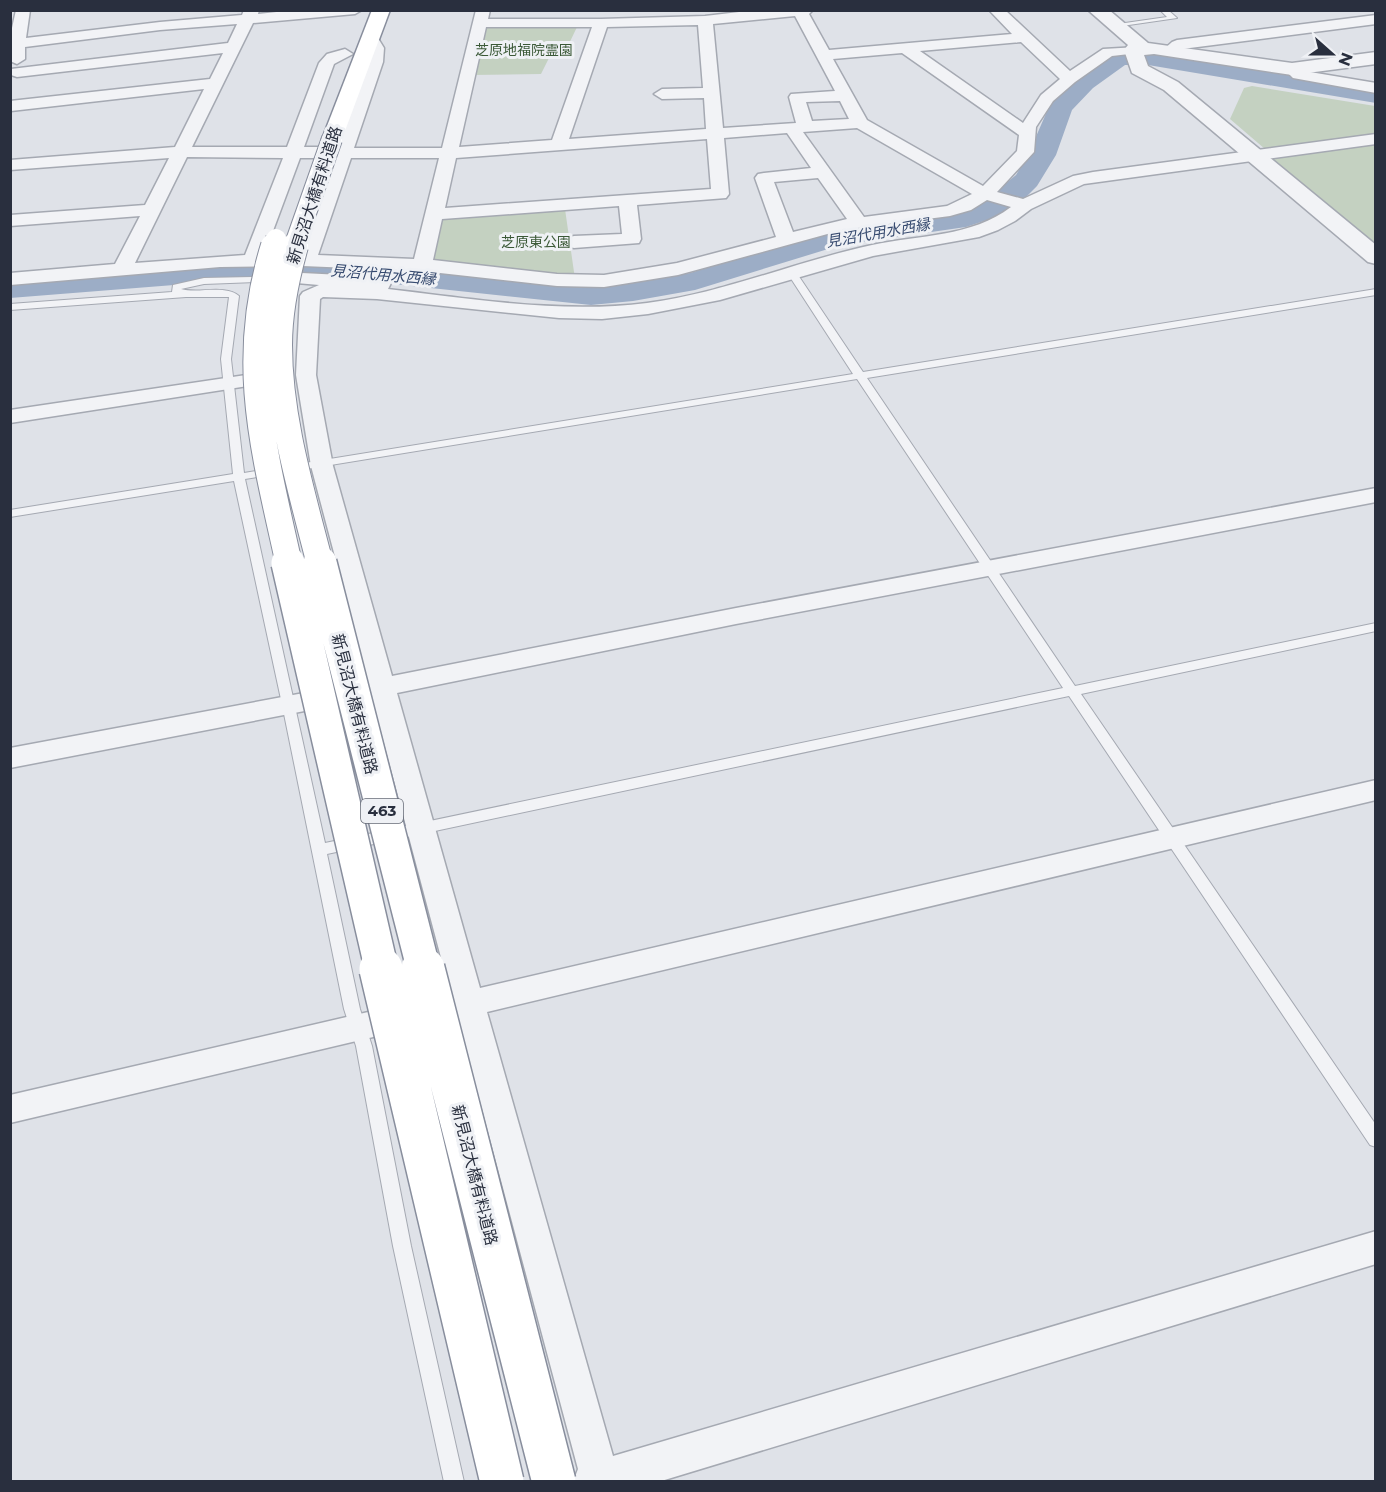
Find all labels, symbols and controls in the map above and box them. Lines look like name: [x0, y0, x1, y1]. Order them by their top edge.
north arrow: [1302, 24, 1362, 84]
park label: 芝原地福院霊園: [475, 41, 573, 59]
text: N: [1334, 50, 1357, 69]
street label: 新見沼大橋有料道路: [283, 124, 346, 267]
water label: 見沼代用水西縁: [825, 214, 933, 251]
park label: 芝原東公園: [501, 233, 571, 251]
water label: 見沼代用水西縁: [330, 260, 438, 289]
street label: 新見沼大橋有料道路: [328, 632, 381, 776]
road number: 463: [361, 799, 403, 823]
street label: 新見沼大橋有料道路: [448, 1103, 501, 1247]

